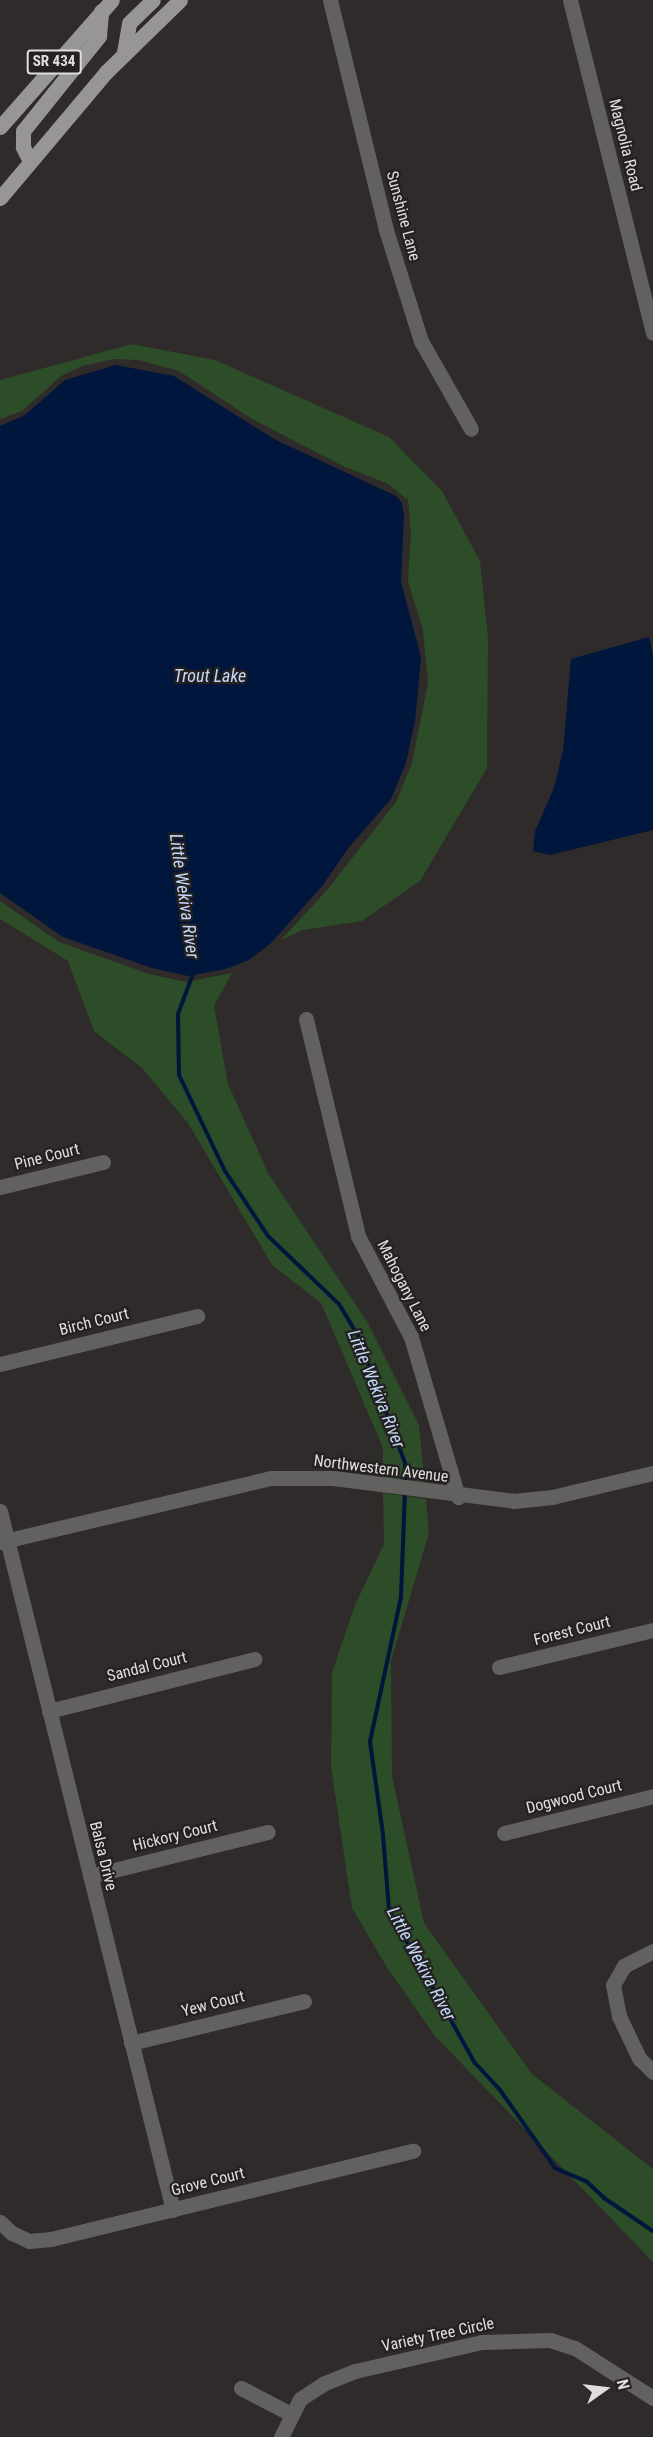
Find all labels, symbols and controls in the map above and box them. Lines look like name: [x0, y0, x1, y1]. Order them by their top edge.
road number: SR 434: [26, 50, 82, 74]
street label: Magnolia Road: [604, 97, 646, 193]
street label: Sunshine Lane: [382, 169, 424, 263]
water label: Trout Lake: [174, 665, 246, 687]
water label: Little Wekiva River: [165, 832, 203, 960]
street label: Pine Court: [13, 1140, 81, 1174]
street label: Mahogany Lane: [373, 1237, 435, 1335]
street label: Birch Court: [57, 1304, 131, 1340]
water label: Little Wekiva River: [342, 1327, 410, 1451]
street label: Northwestern Avenue: [313, 1451, 449, 1487]
street label: Forest Court: [532, 1612, 612, 1650]
street label: Sandal Court: [105, 1648, 189, 1686]
street label: Dogwood Court: [524, 1776, 624, 1818]
street label: Hickory Court: [131, 1816, 219, 1856]
street label: Balsa Drive: [85, 1819, 121, 1893]
water label: Little Wekiva River: [382, 1903, 460, 2025]
street label: Yew Court: [179, 1987, 247, 2021]
street label: Grove Court: [169, 2164, 247, 2200]
street label: Variety Tree Circle: [380, 2314, 496, 2356]
north arrow: [575, 2359, 635, 2419]
text: N: [613, 2377, 633, 2392]

